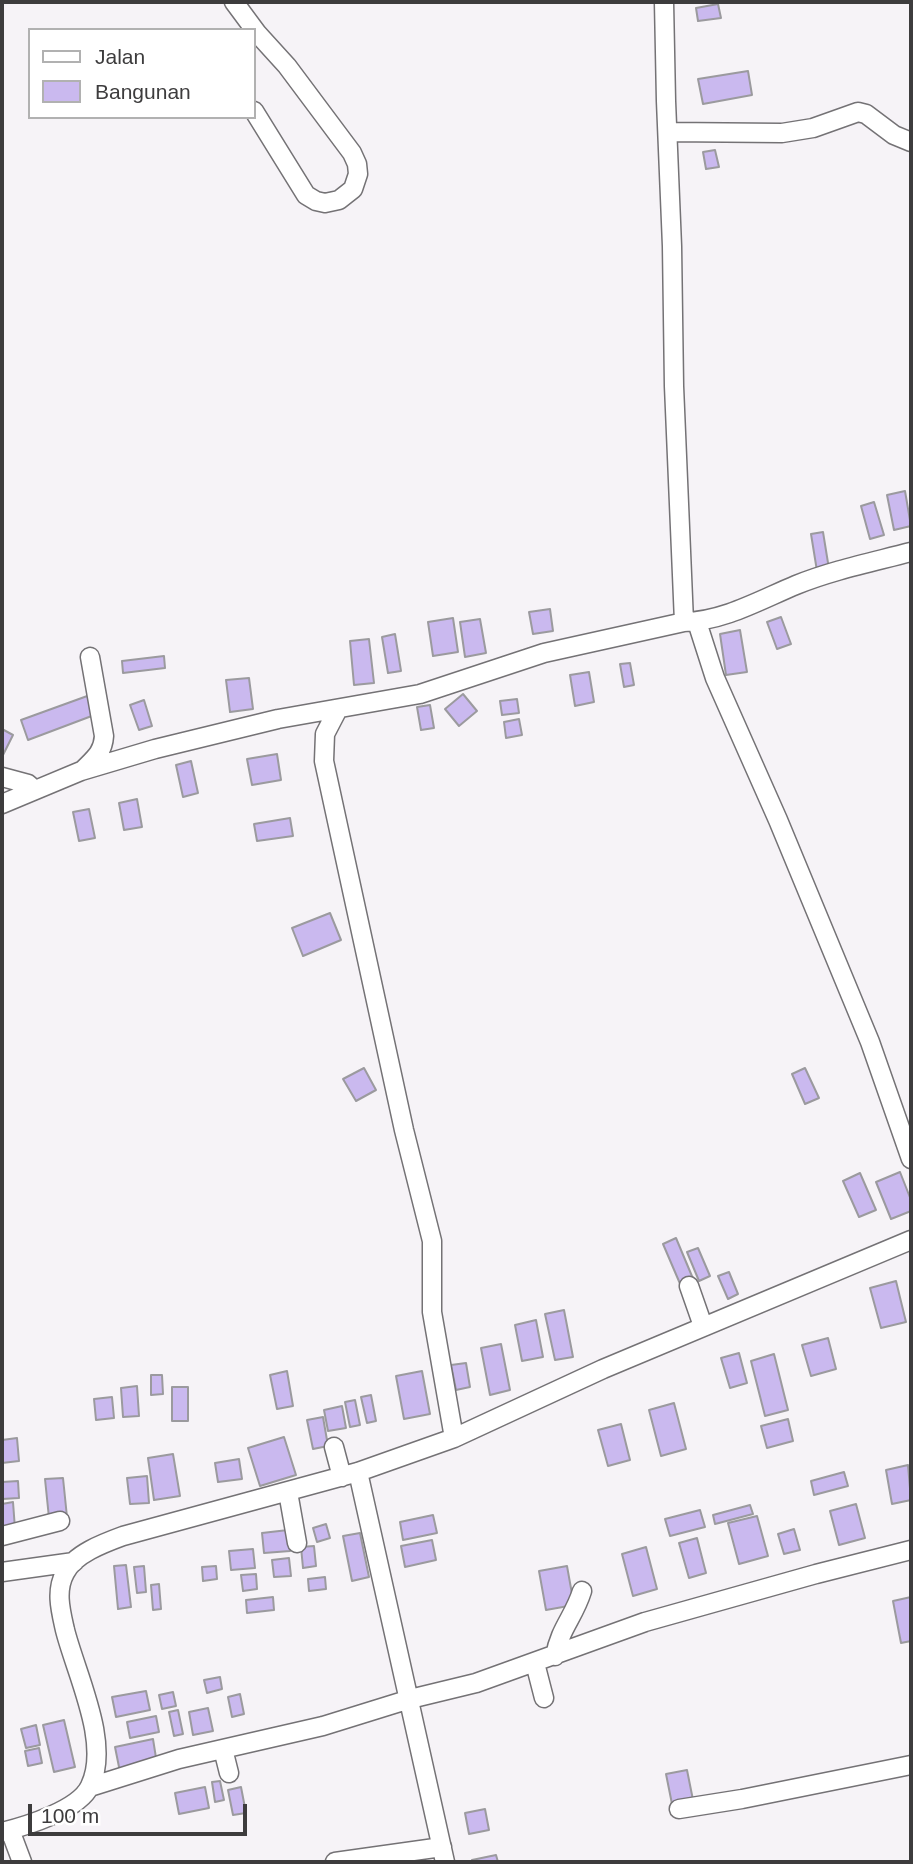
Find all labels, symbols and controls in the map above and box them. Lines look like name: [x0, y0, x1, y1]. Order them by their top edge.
legend: [28, 28, 256, 119]
text: Jalan: [95, 45, 145, 68]
text: Bangunan: [95, 80, 191, 103]
scale bar: [32, 1790, 250, 1834]
text: 100 m: [41, 1804, 99, 1827]

